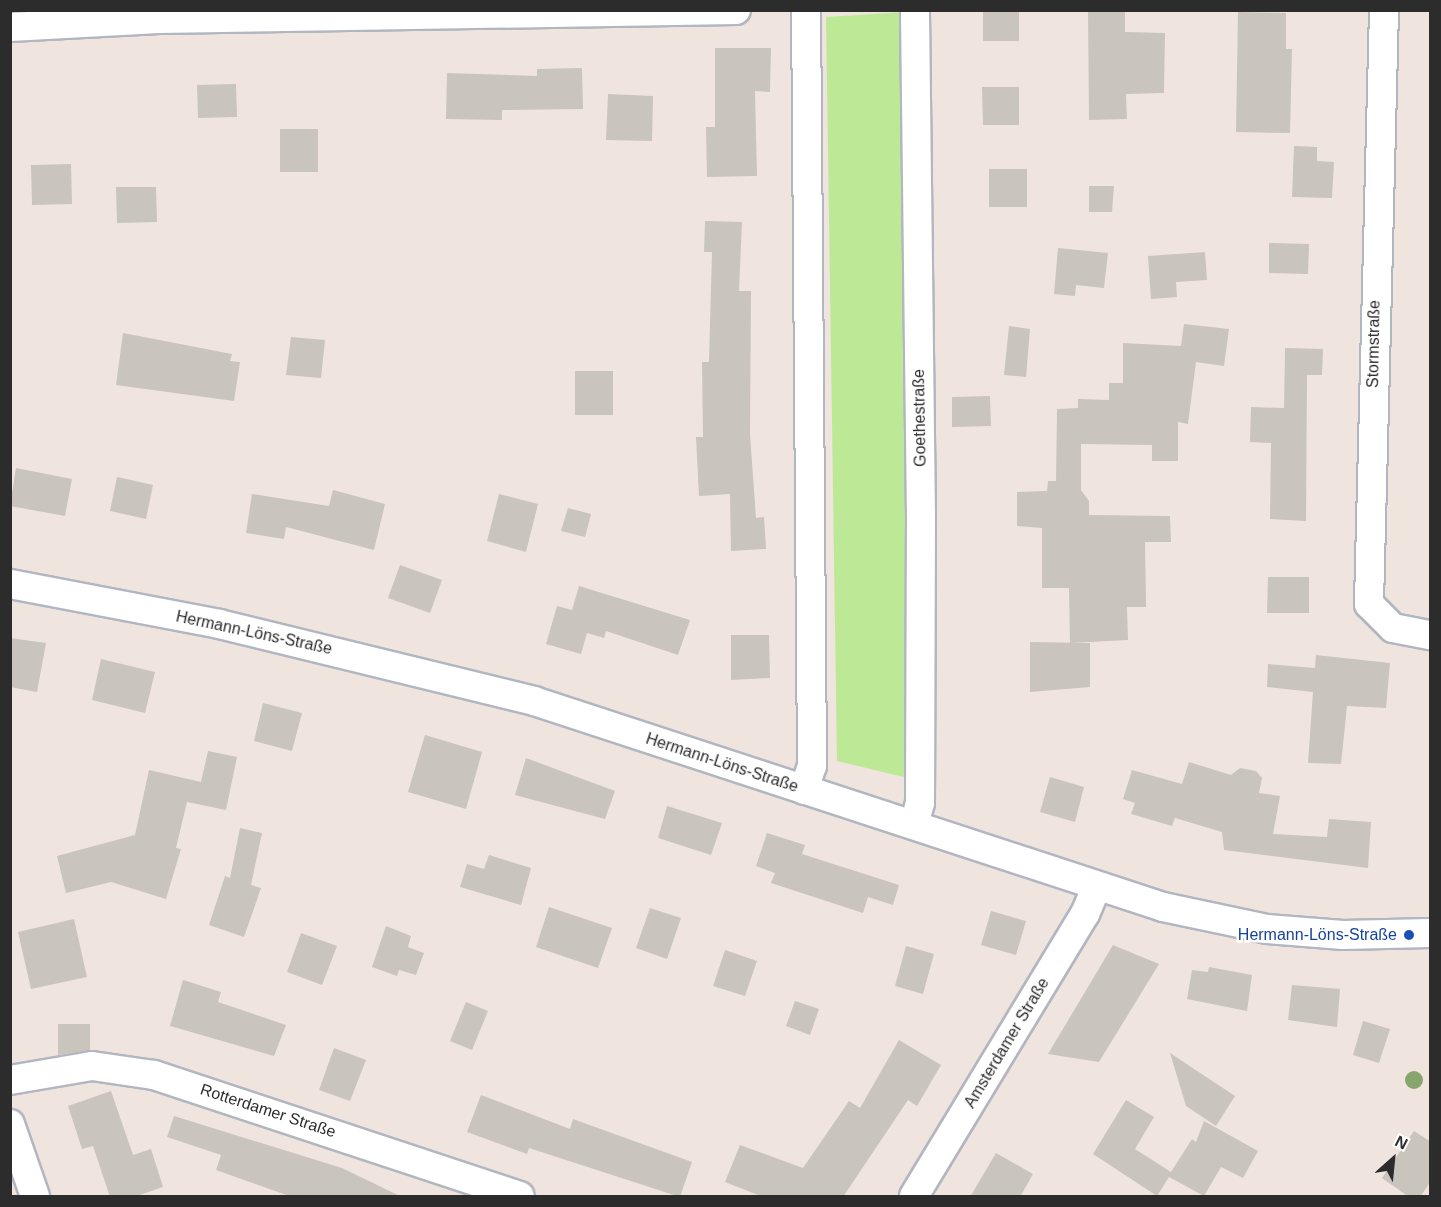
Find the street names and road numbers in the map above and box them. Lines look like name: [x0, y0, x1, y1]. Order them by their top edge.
street label: Stormstraße: [1364, 300, 1384, 388]
street label: Goethestraße: [910, 369, 930, 467]
street label: Hermann-Löns-Straße: [174, 607, 334, 659]
street label: Hermann-Löns-Straße: [643, 729, 801, 797]
street label: Amsterdamer Straße: [961, 974, 1053, 1112]
street label: Rotterdamer Straße: [198, 1080, 338, 1142]

